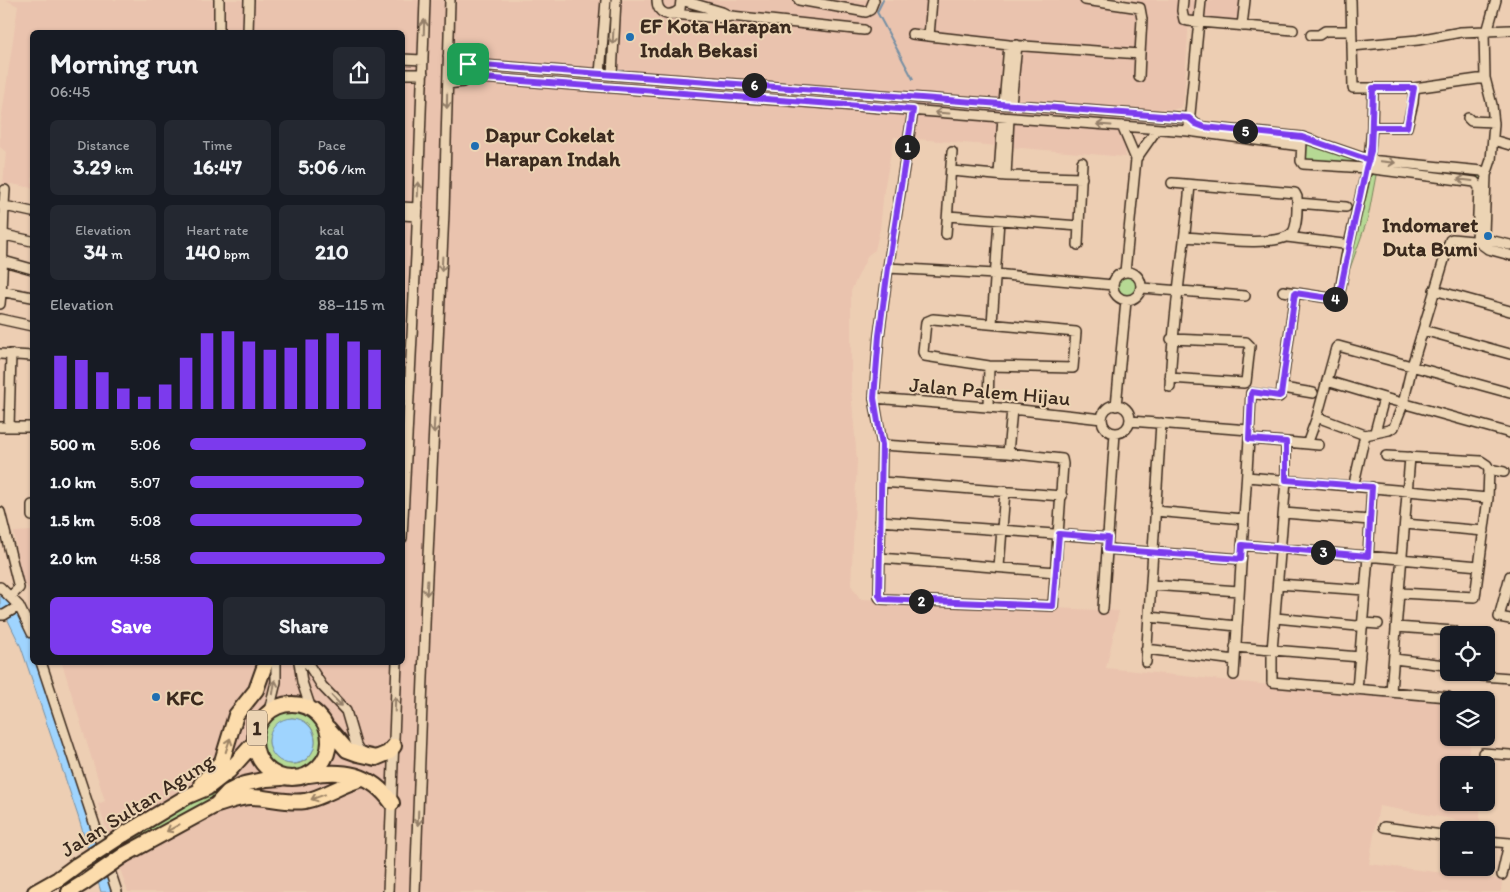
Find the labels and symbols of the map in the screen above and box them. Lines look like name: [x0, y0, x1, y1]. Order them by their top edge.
place label: EF Kota Harapan Indah Bekasi: [640, 13, 792, 62]
one-way arrow: [419, 19, 429, 35]
one-way arrow: [609, 29, 618, 45]
marker: EF Kota Harapan Indah Bekasi: [624, 31, 636, 43]
pin: [447, 43, 489, 85]
pin: 6: [742, 72, 766, 98]
one-way arrow: [442, 92, 452, 109]
one-way arrow: [935, 108, 951, 117]
pin: 5: [1232, 118, 1258, 144]
one-way arrow: [1097, 120, 1113, 130]
place label: Dapur Cokelat Harapan Indah: [485, 122, 621, 172]
pin: 1: [894, 134, 920, 160]
marker: Dapur Cokelat Harapan Indah: [469, 140, 481, 152]
one-way arrow: [1379, 157, 1395, 167]
one-way arrow: [1457, 175, 1473, 185]
one-way arrow: [414, 181, 423, 197]
place label: Indomaret Duta Bumi: [1382, 212, 1478, 261]
marker: Indomaret Duta Bumi: [1482, 230, 1494, 242]
one-way arrow: [437, 255, 446, 271]
pin: 4: [1322, 286, 1348, 312]
street label: Jalan Palem Hijau: [908, 371, 1072, 411]
one-way arrow: [430, 418, 439, 434]
pin: 3: [1310, 540, 1336, 564]
one-way arrow: [422, 580, 431, 596]
pin: 2: [908, 588, 934, 614]
one-way arrow: [270, 679, 280, 695]
place label: KFC: [166, 685, 204, 710]
marker: KFC: [150, 691, 162, 703]
one-way arrow: [330, 694, 342, 706]
one-way arrow: [391, 697, 400, 713]
road number: 1: [247, 710, 267, 746]
one-way arrow: [223, 737, 233, 753]
street label: Jalan Sultan Agung: [56, 748, 218, 862]
one-way arrow: [310, 793, 326, 802]
one-way arrow: [413, 810, 422, 826]
one-way arrow: [166, 824, 181, 833]

